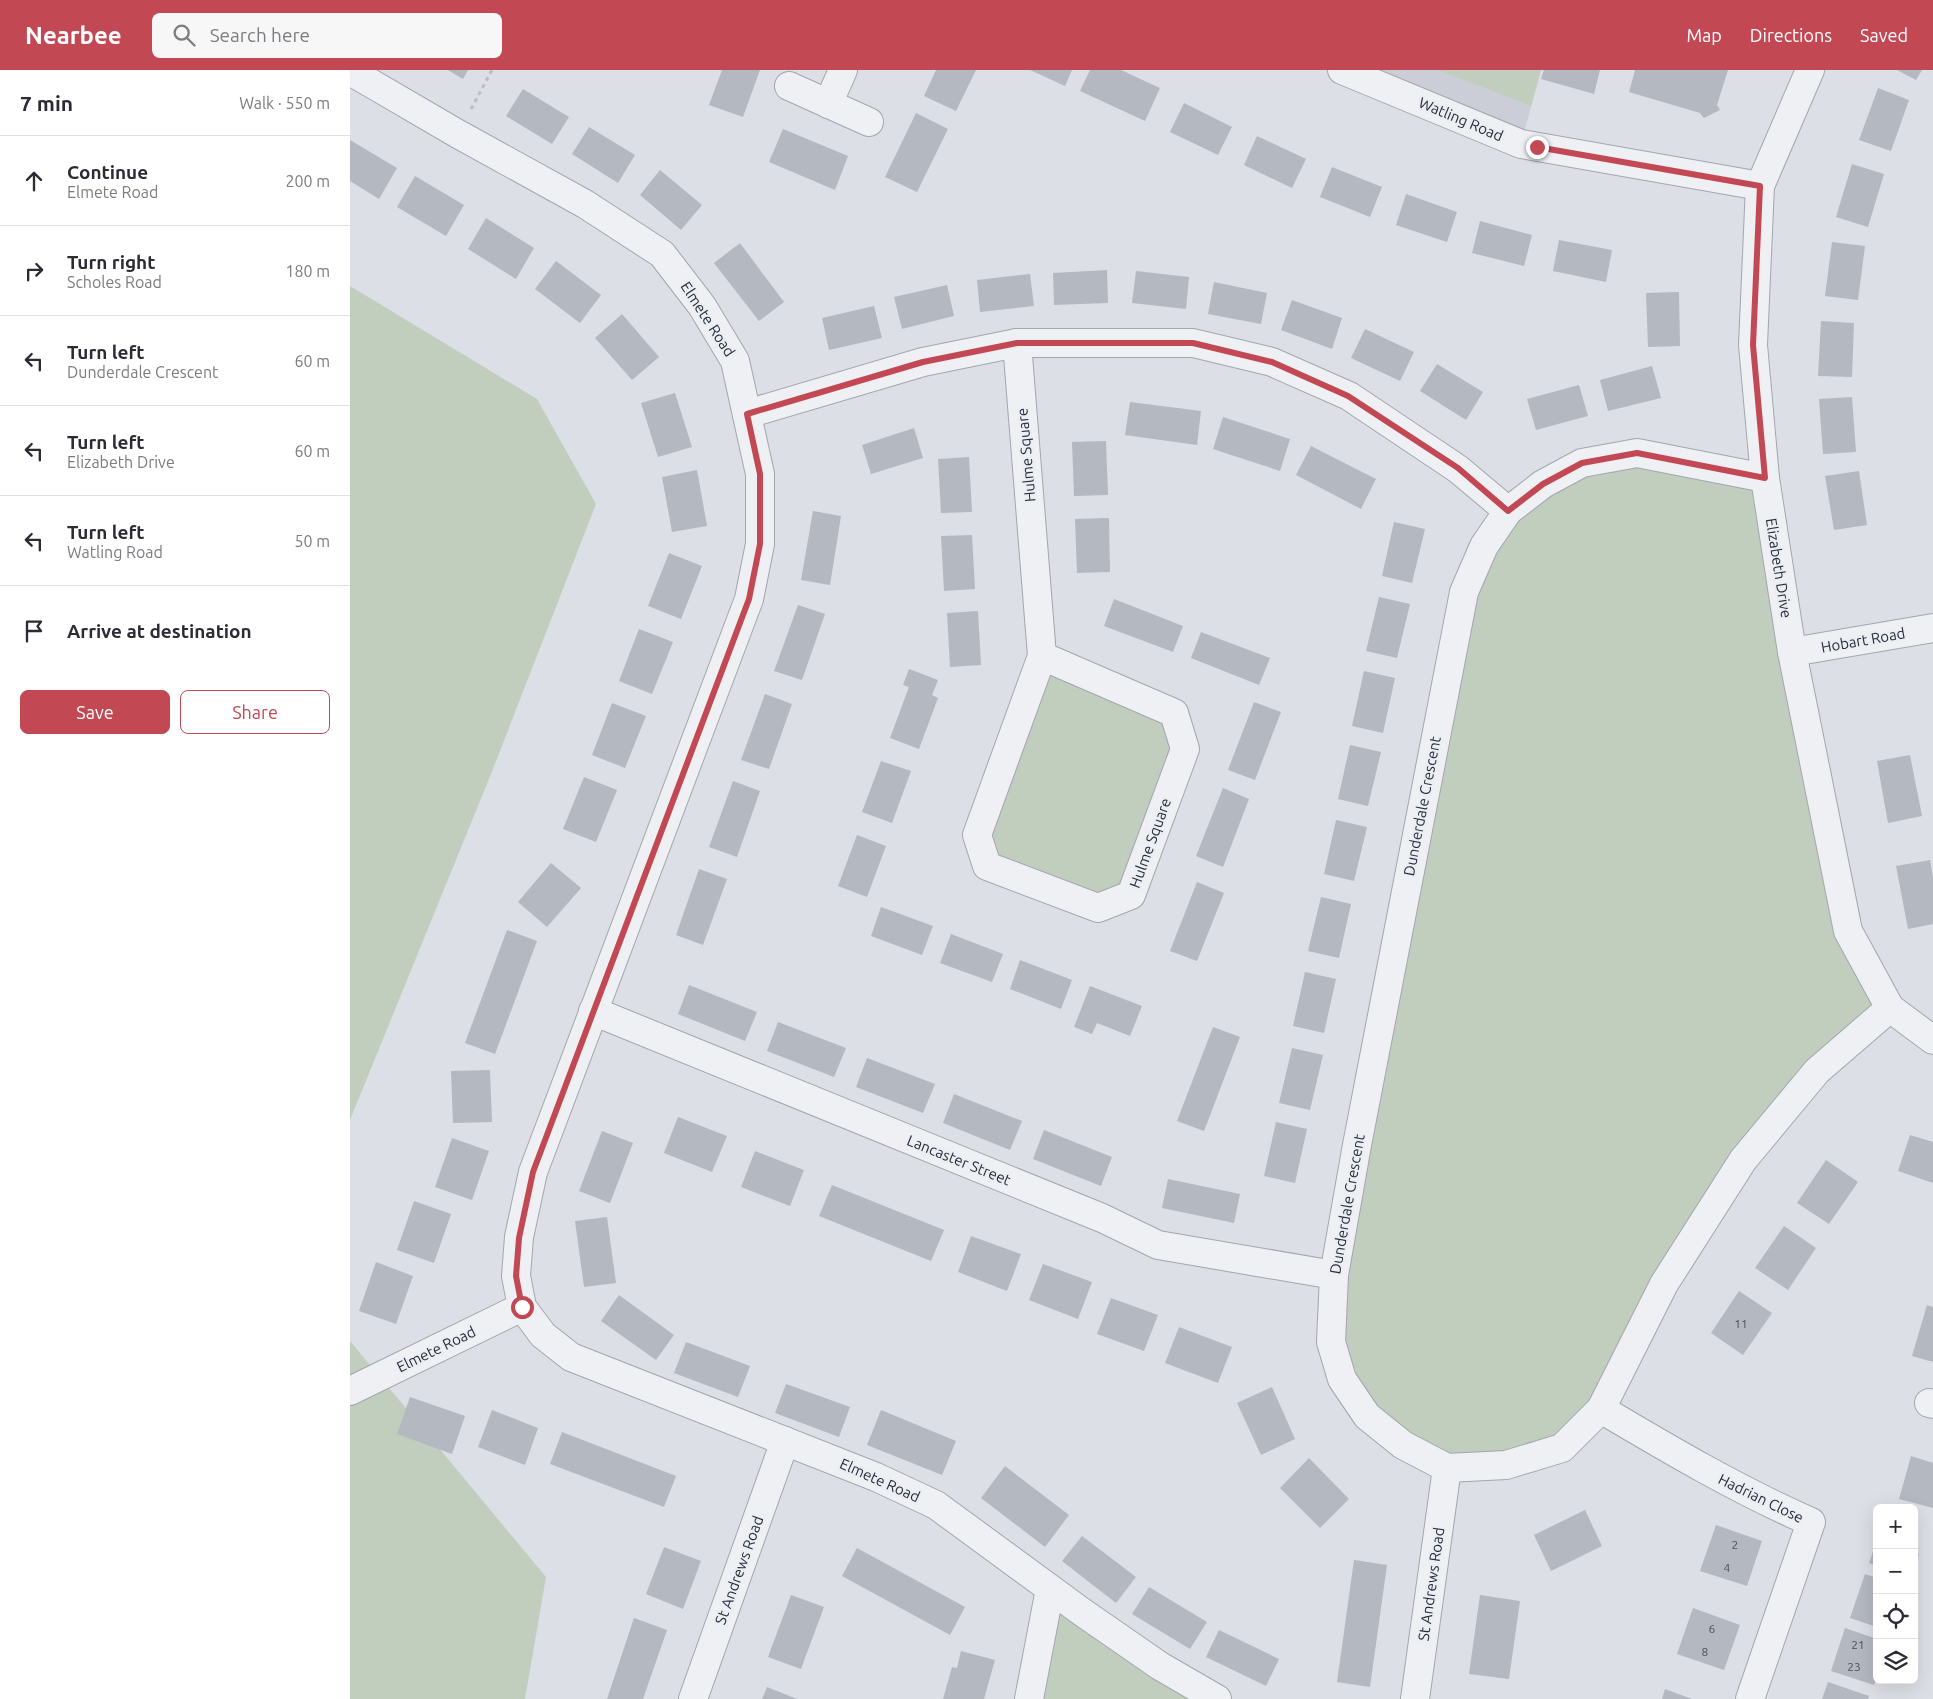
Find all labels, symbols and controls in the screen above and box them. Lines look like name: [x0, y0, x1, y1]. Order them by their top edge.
search box: [152, 13, 502, 58]
icon: search: [170, 21, 198, 49]
text: Nearbee: [25, 22, 122, 49]
text: Search here: [210, 24, 310, 46]
text: Map: [1686, 25, 1722, 45]
text: Directions: [1750, 25, 1832, 45]
text: Saved: [1860, 25, 1908, 45]
text: 7 min: [20, 91, 73, 115]
text: Walk · 550 m: [239, 94, 330, 112]
street label: Watling Road: [1416, 94, 1506, 144]
route end: [1526, 136, 1549, 159]
text: Continue: [67, 161, 148, 183]
icon: ahead: [20, 167, 48, 195]
text: 200 m: [285, 172, 330, 190]
text: Elmete Road: [67, 183, 158, 201]
text: Turn right: [67, 251, 155, 273]
icon: right: [20, 257, 48, 285]
text: 180 m: [285, 262, 330, 280]
text: Scholes Road: [67, 273, 162, 291]
street label: Elmete Road: [678, 278, 738, 360]
text: Turn left: [67, 341, 145, 363]
icon: left: [20, 347, 48, 375]
text: 60 m: [294, 352, 330, 370]
text: Dunderdale Crescent: [67, 363, 218, 381]
street label: Hulme Square: [1013, 407, 1039, 503]
text: Turn left: [67, 431, 145, 453]
icon: left: [20, 437, 48, 465]
text: 60 m: [294, 442, 330, 460]
text: Elizabeth Drive: [67, 453, 175, 471]
street label: Elizabeth Drive: [1763, 517, 1795, 619]
text: Turn left: [67, 521, 145, 543]
icon: left: [20, 527, 48, 555]
text: 50 m: [294, 532, 330, 550]
text: Watling Road: [67, 543, 163, 561]
icon: arrive: [20, 617, 48, 645]
text: Arrive at destination: [67, 620, 252, 642]
street label: Hobart Road: [1820, 624, 1906, 656]
button: Save: [20, 690, 170, 734]
button: Share: [180, 690, 330, 734]
street label: Dunderdale Crescent: [1400, 735, 1444, 877]
street label: Hulme Square: [1126, 796, 1174, 890]
street label: Lancaster Street: [905, 1131, 1013, 1189]
street label: Dunderdale Crescent: [1326, 1133, 1368, 1275]
route start: [511, 1296, 534, 1319]
house number: 11: [1734, 1317, 1748, 1330]
street label: Elmete Road: [394, 1323, 478, 1375]
street label: Elmete Road: [837, 1455, 923, 1505]
street label: Hadrian Close: [1716, 1470, 1806, 1526]
map controls: [1873, 1504, 1918, 1684]
button: +: [1873, 1504, 1918, 1549]
street label: St Andrews Road: [711, 1513, 767, 1627]
street label: St Andrews Road: [1415, 1526, 1447, 1642]
house number: 2: [1732, 1538, 1738, 1551]
button: −: [1873, 1549, 1918, 1594]
house number: 4: [1724, 1561, 1731, 1574]
button: locate: [1873, 1594, 1918, 1639]
house number: 6: [1709, 1622, 1716, 1635]
house number: 21: [1851, 1638, 1865, 1651]
button: layers: [1873, 1639, 1918, 1684]
house number: 8: [1702, 1645, 1709, 1658]
house number: 23: [1847, 1660, 1861, 1673]

